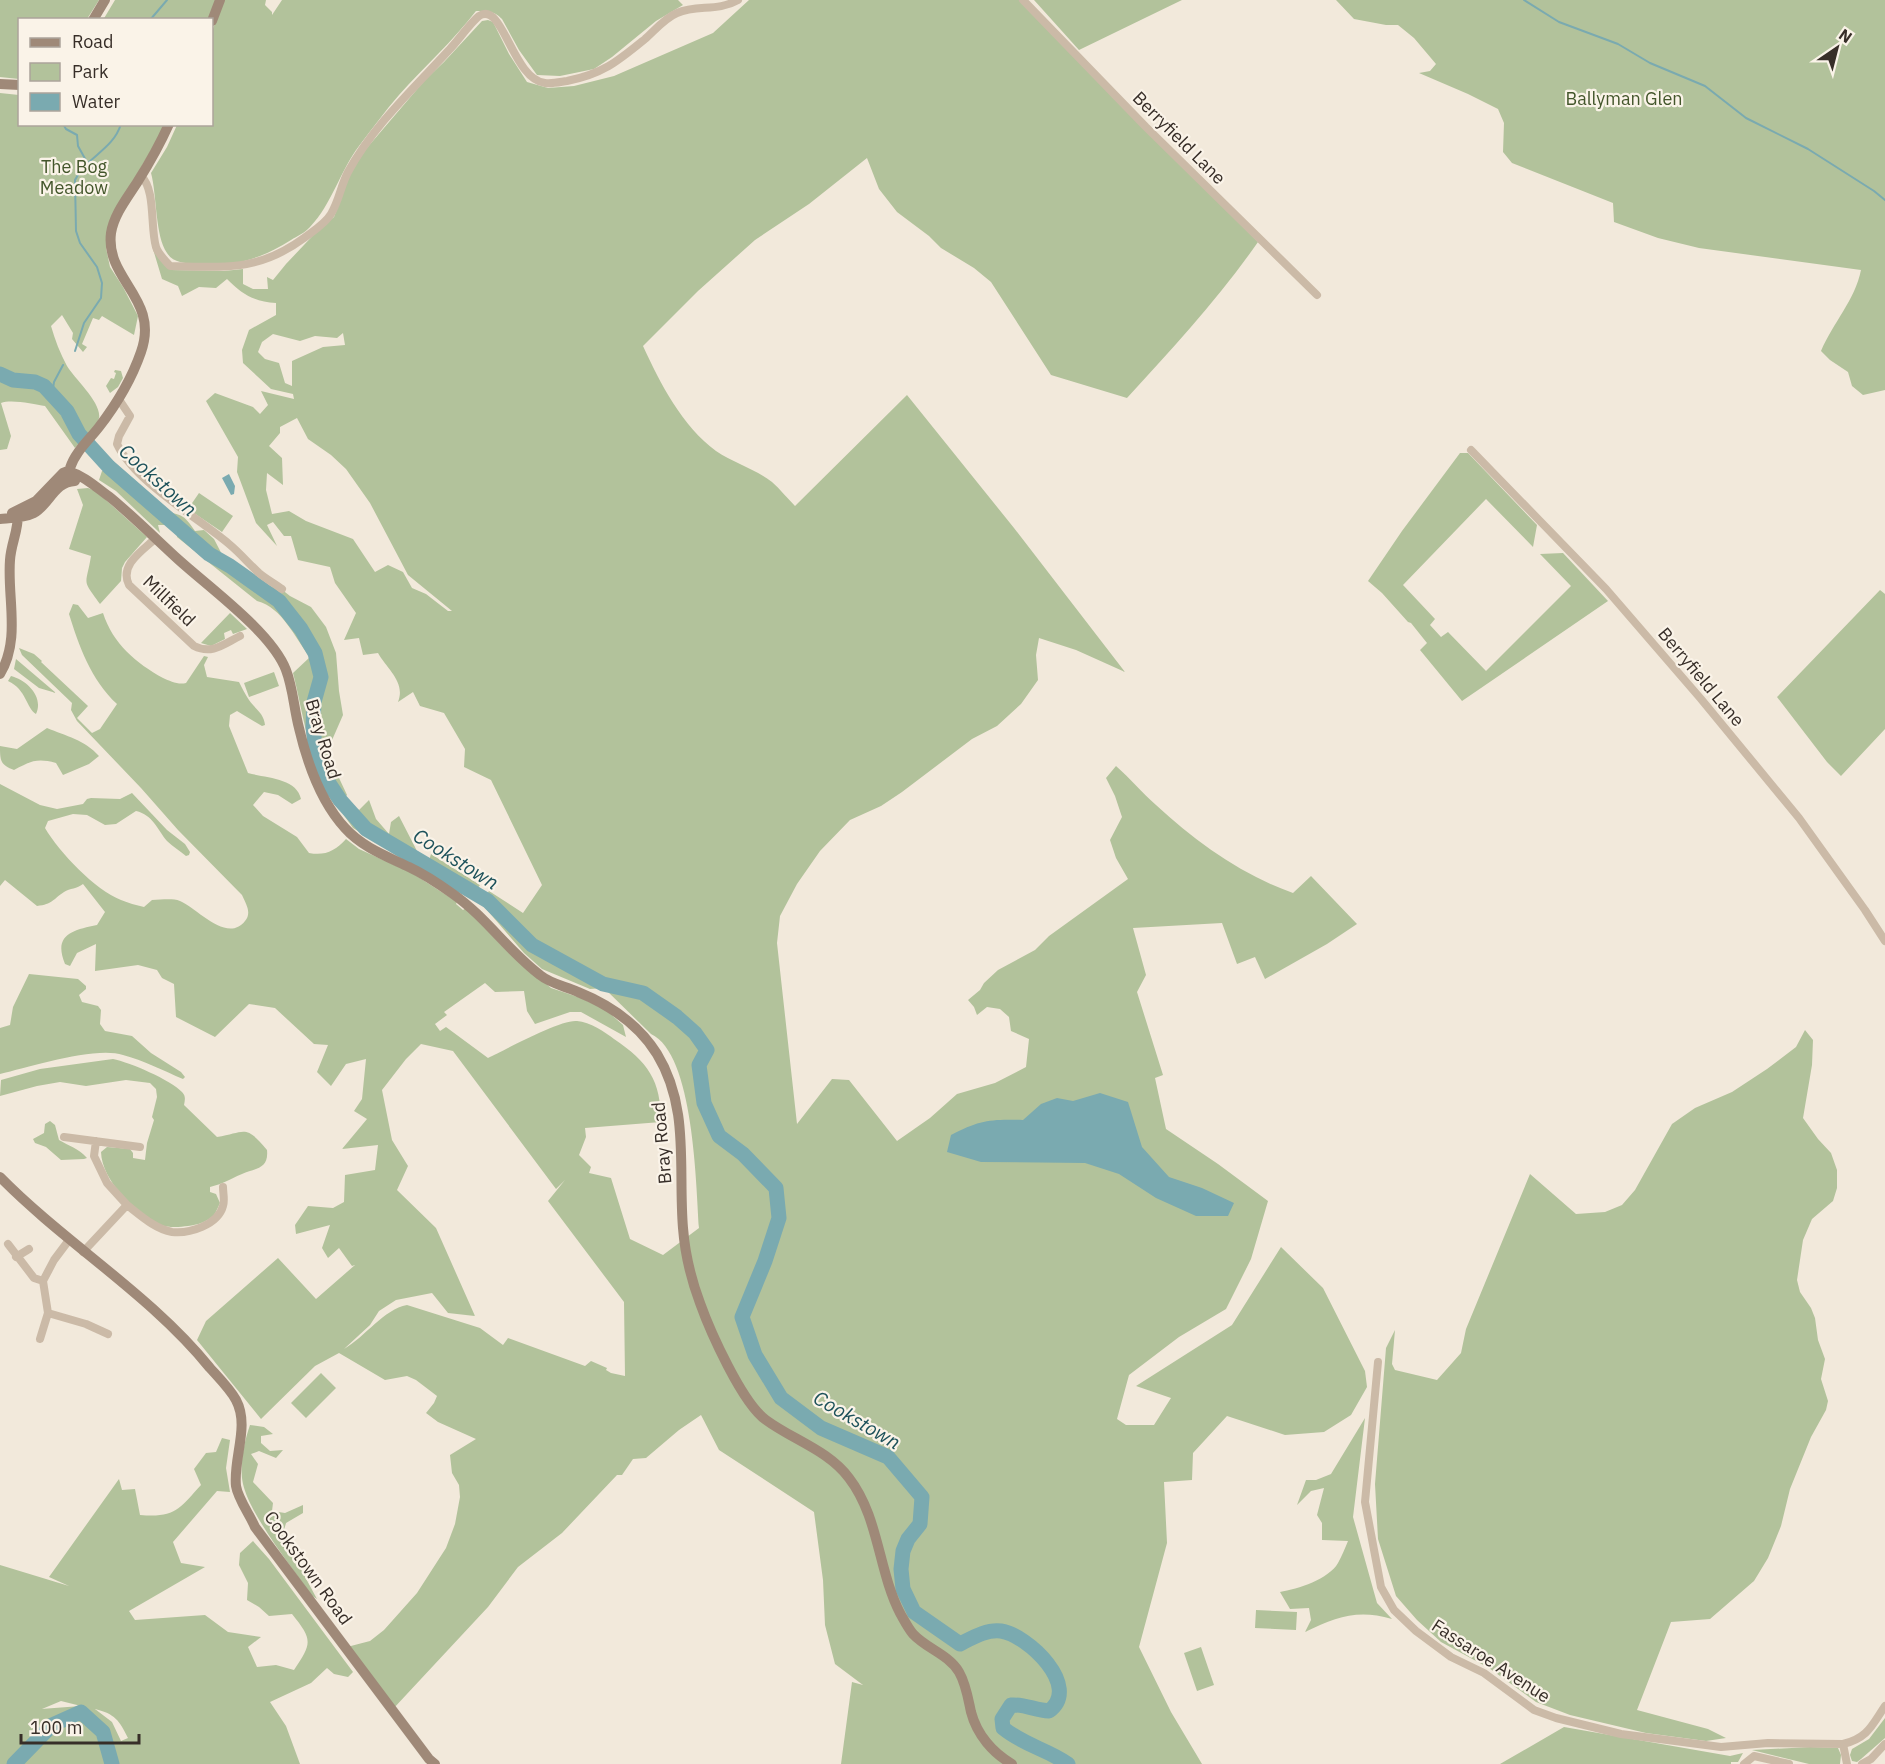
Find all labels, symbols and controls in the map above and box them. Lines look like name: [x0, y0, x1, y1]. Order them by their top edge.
legend: [18, 18, 213, 126]
north arrow: [1807, 18, 1867, 78]
text: N: [1835, 24, 1856, 47]
text: Road: [72, 30, 113, 53]
text: Park: [72, 60, 109, 83]
street label: Berryfield Lane: [1128, 86, 1231, 189]
park label: Ballyman Glen: [1565, 87, 1683, 110]
text: Water: [72, 90, 121, 113]
park label: The Bog Meadow: [40, 155, 108, 199]
water label: Cookstown: [113, 437, 203, 522]
street label: Millfield: [138, 570, 200, 631]
street label: Berryfield Lane: [1653, 622, 1750, 731]
street label: Bray Road: [300, 696, 347, 782]
water label: Cookstown: [408, 822, 504, 896]
street label: Bray Road: [646, 1101, 677, 1185]
water label: Cookstown: [809, 1384, 906, 1455]
street label: Cookstown Road: [259, 1506, 357, 1629]
street label: Fassaroe Avenue: [1428, 1614, 1555, 1708]
scale bar: [21, 1707, 140, 1745]
text: 100 m: [30, 1716, 82, 1739]

